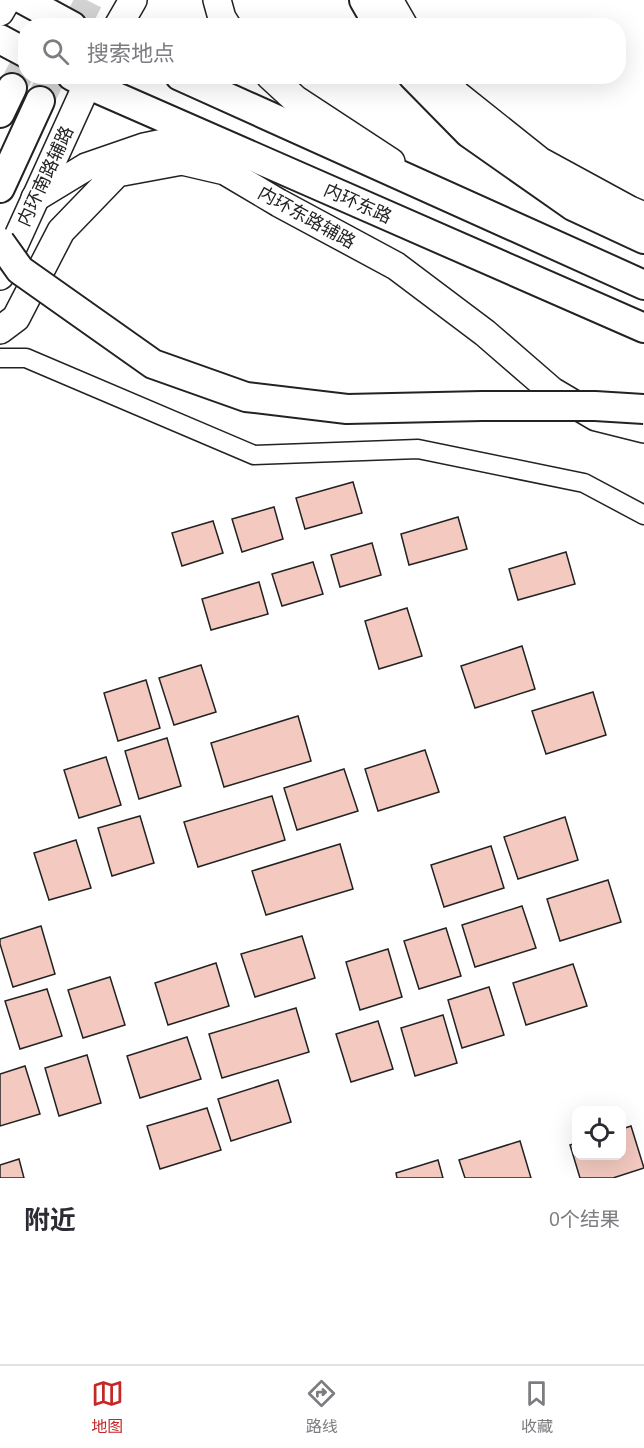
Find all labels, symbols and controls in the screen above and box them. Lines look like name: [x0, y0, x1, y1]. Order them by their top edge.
search box: [18, 18, 626, 84]
icon: search: [39, 35, 72, 68]
text: 搜索地点: [87, 39, 175, 67]
street label: 内环南路辅路: [12, 122, 78, 230]
street label: 内环东路: [320, 178, 396, 228]
street label: 内环东路辅路: [254, 181, 360, 253]
map controls: [572, 1106, 626, 1160]
button: locate: [572, 1106, 626, 1160]
text: 附近: [24, 1203, 76, 1236]
text: 0个结果: [549, 1206, 620, 1232]
tab: 地图: [91, 1377, 124, 1437]
tab: 路线: [305, 1377, 338, 1437]
tab: 收藏: [520, 1377, 553, 1437]

